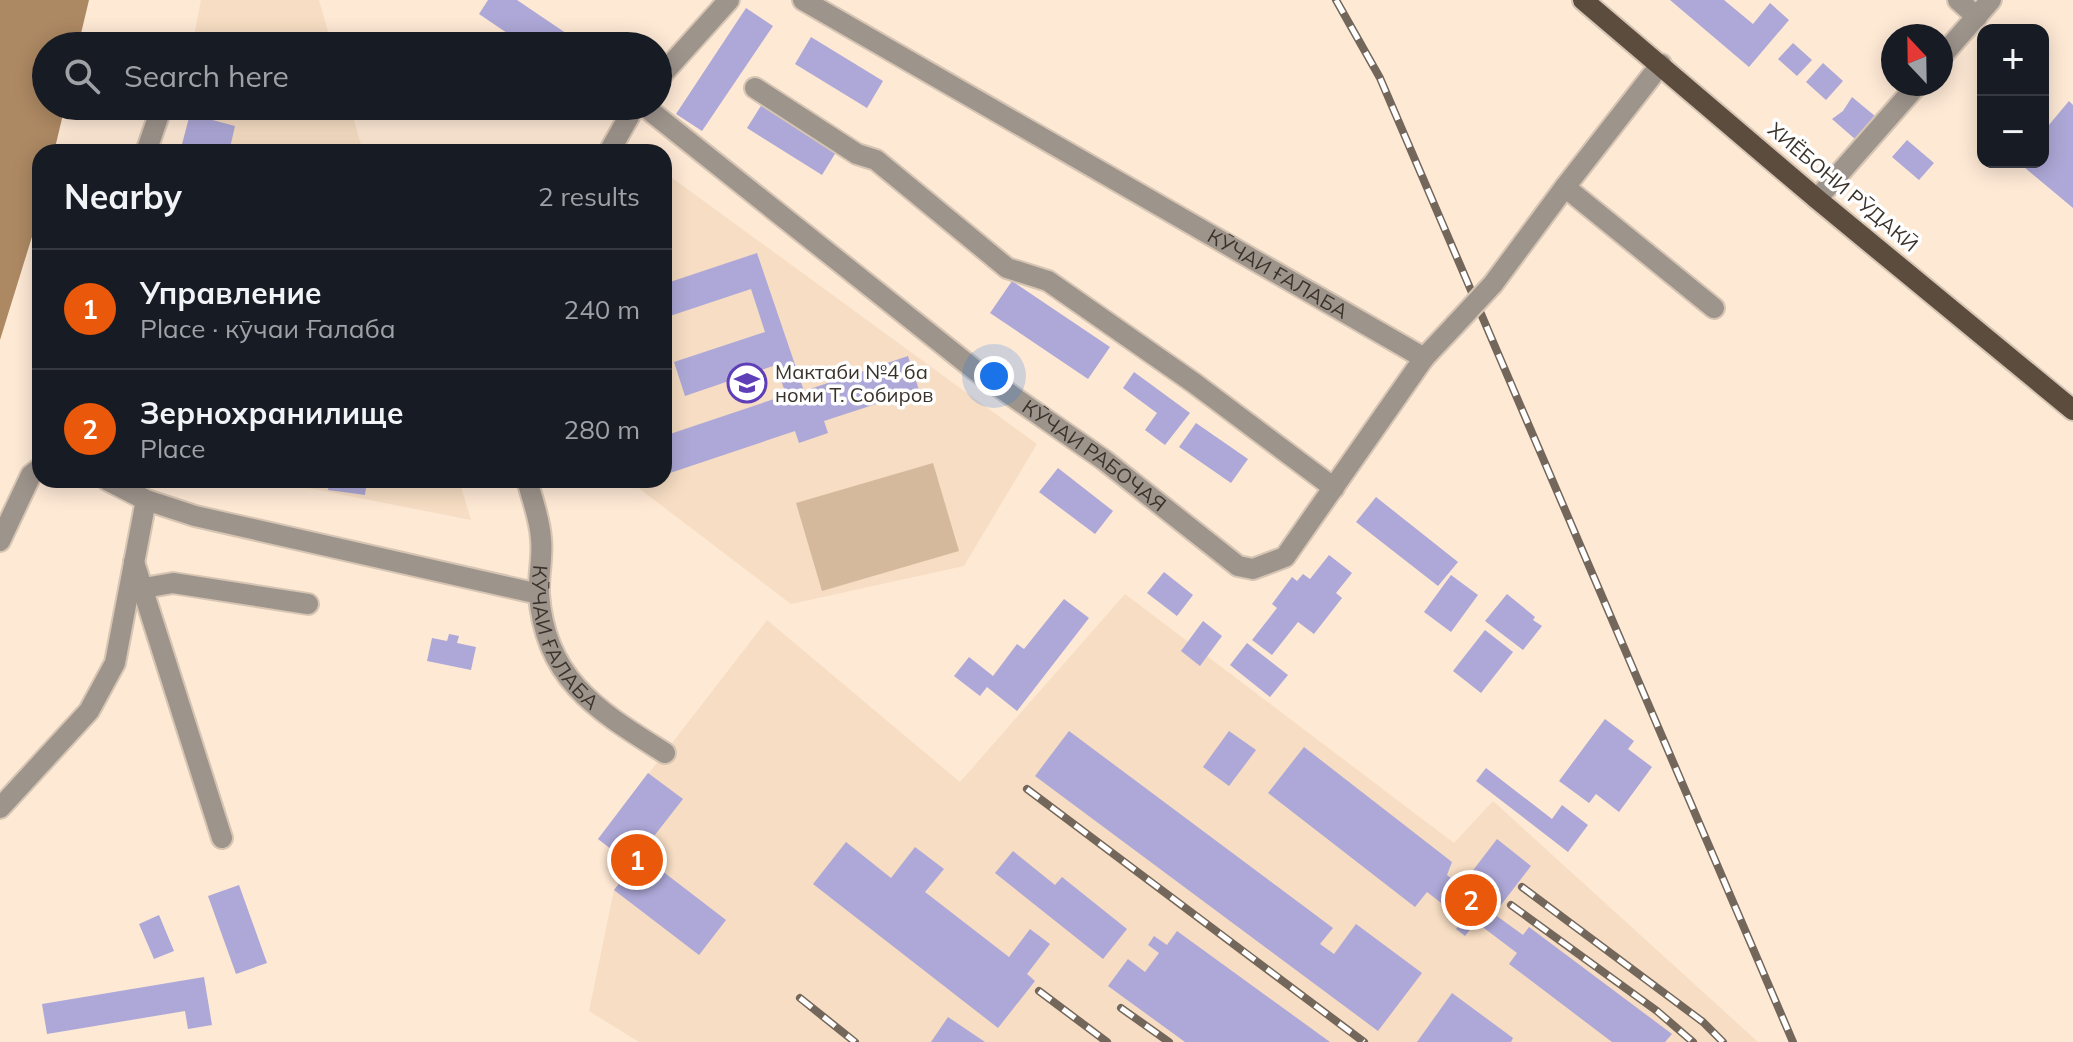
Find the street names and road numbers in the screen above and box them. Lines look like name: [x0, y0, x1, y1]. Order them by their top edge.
street label: ХИЁБОНИ РӮДАКӢ: [1763, 117, 1923, 257]
street label: КӮЧАИ ҒАЛАБА: [1203, 223, 1353, 324]
street label: КӮЧАИ РАБОЧАЯ: [1018, 394, 1171, 516]
street label: КӮЧАИ ҒАЛАБА: [527, 564, 605, 715]

